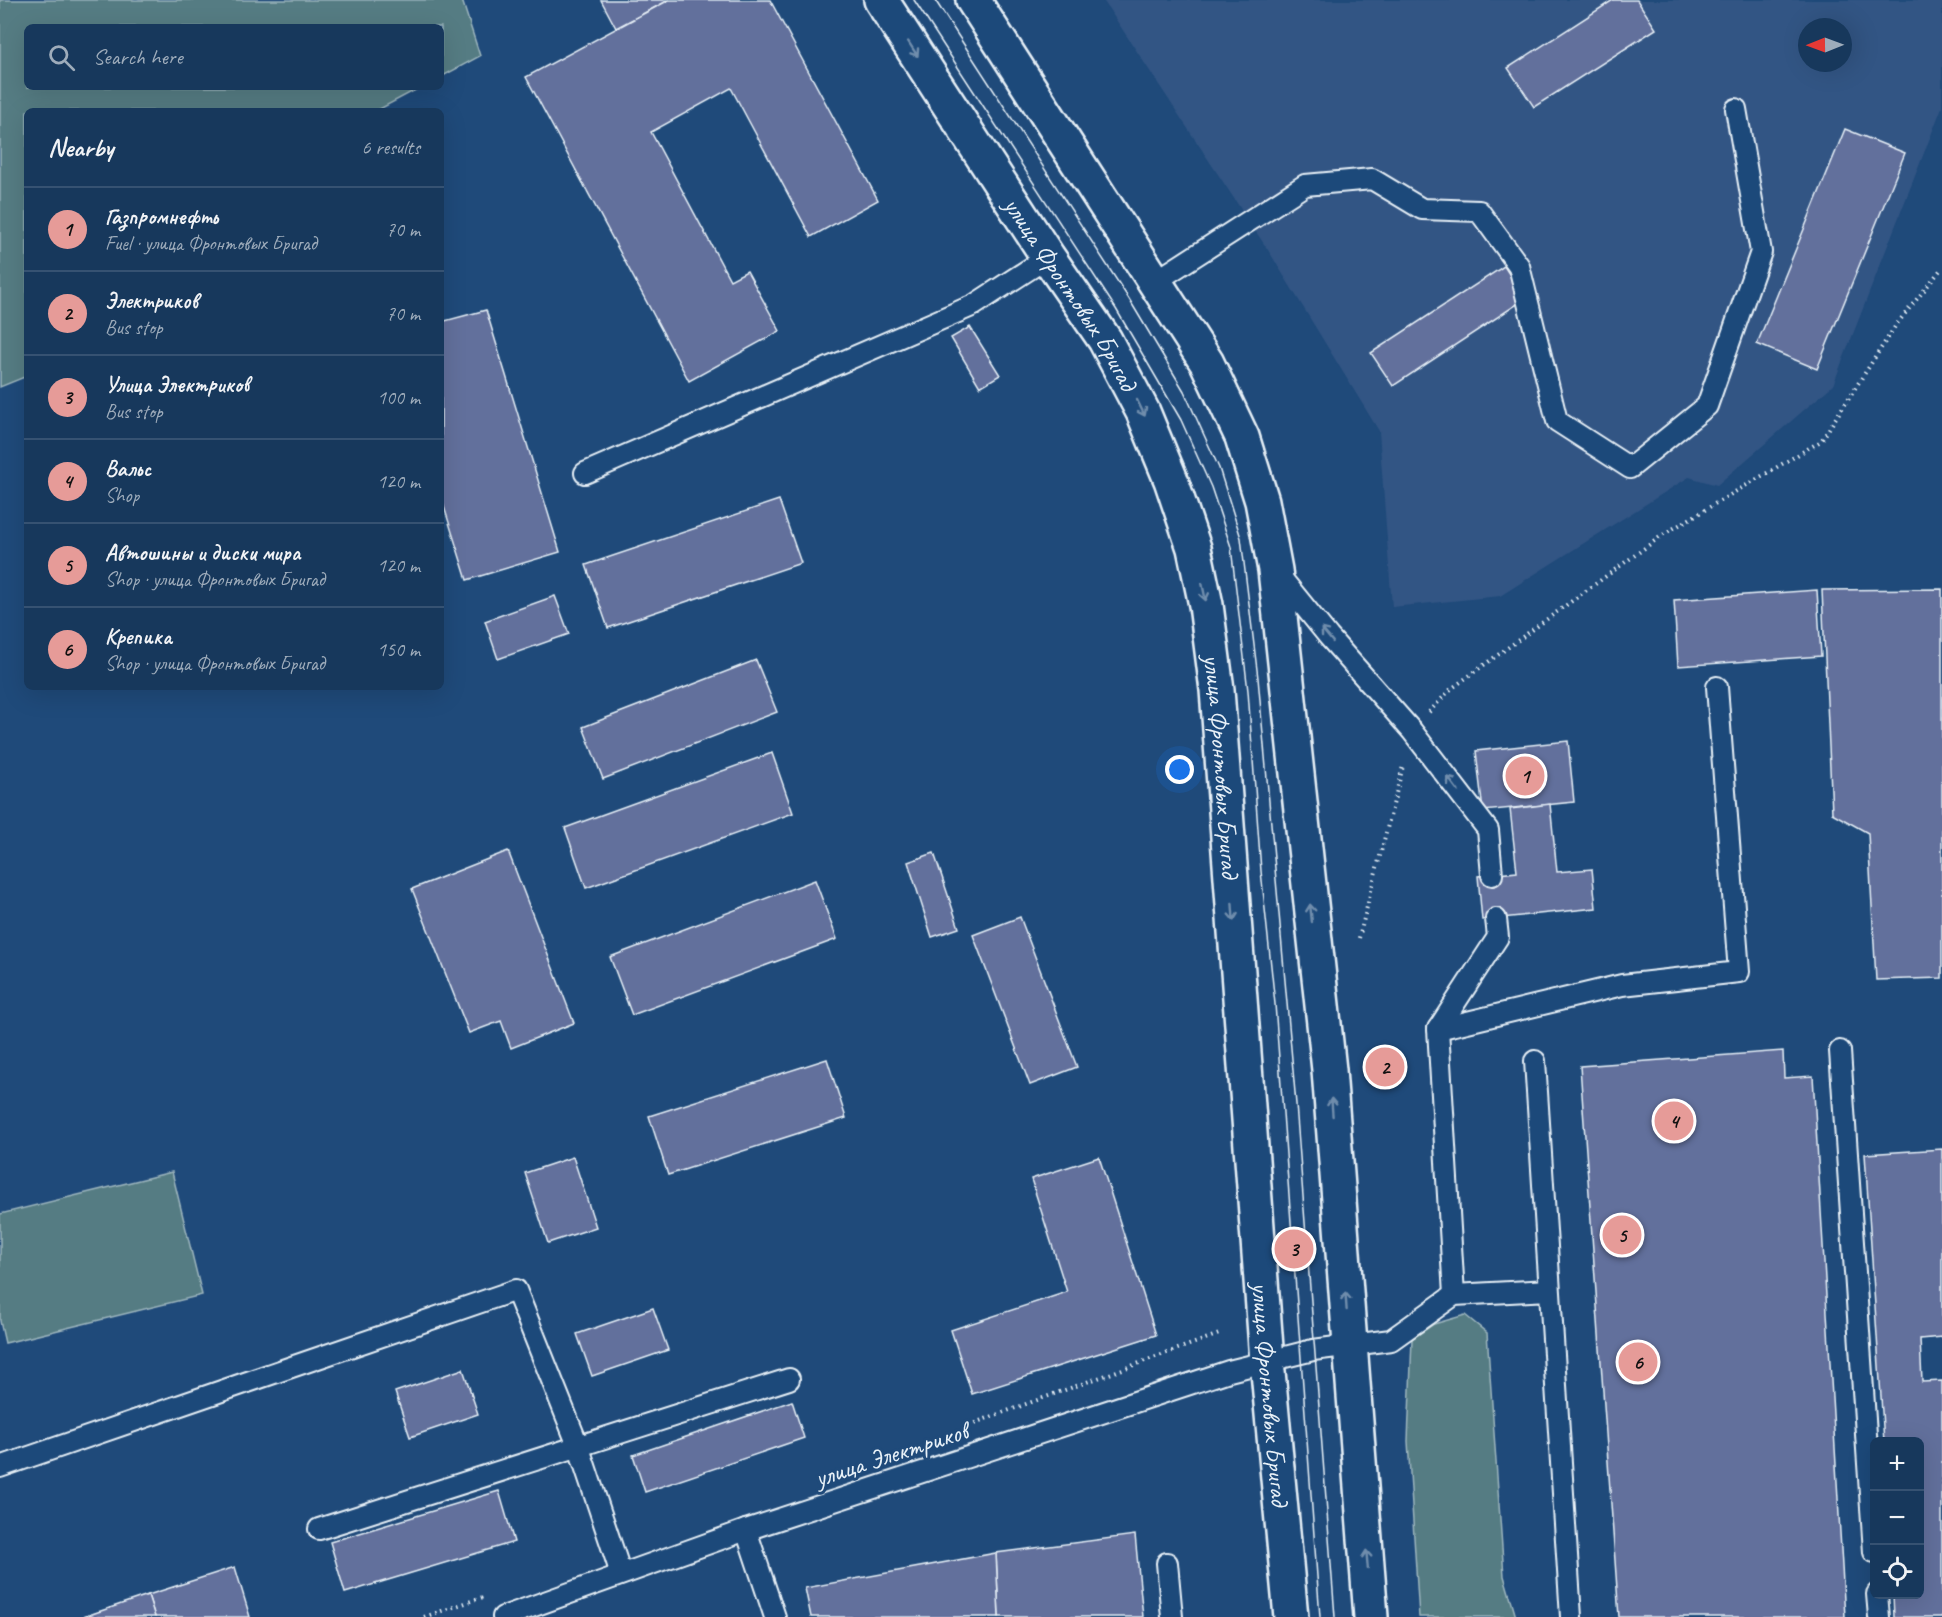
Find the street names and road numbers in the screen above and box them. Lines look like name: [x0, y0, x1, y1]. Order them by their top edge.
street label: улица Фронтовых Бригад: [995, 189, 1146, 399]
street label: улица Фронтовых Бригад: [1195, 650, 1247, 882]
street label: улица Фронтовых Бригад: [1244, 1279, 1297, 1510]
street label: улица Электриков: [809, 1413, 976, 1495]

